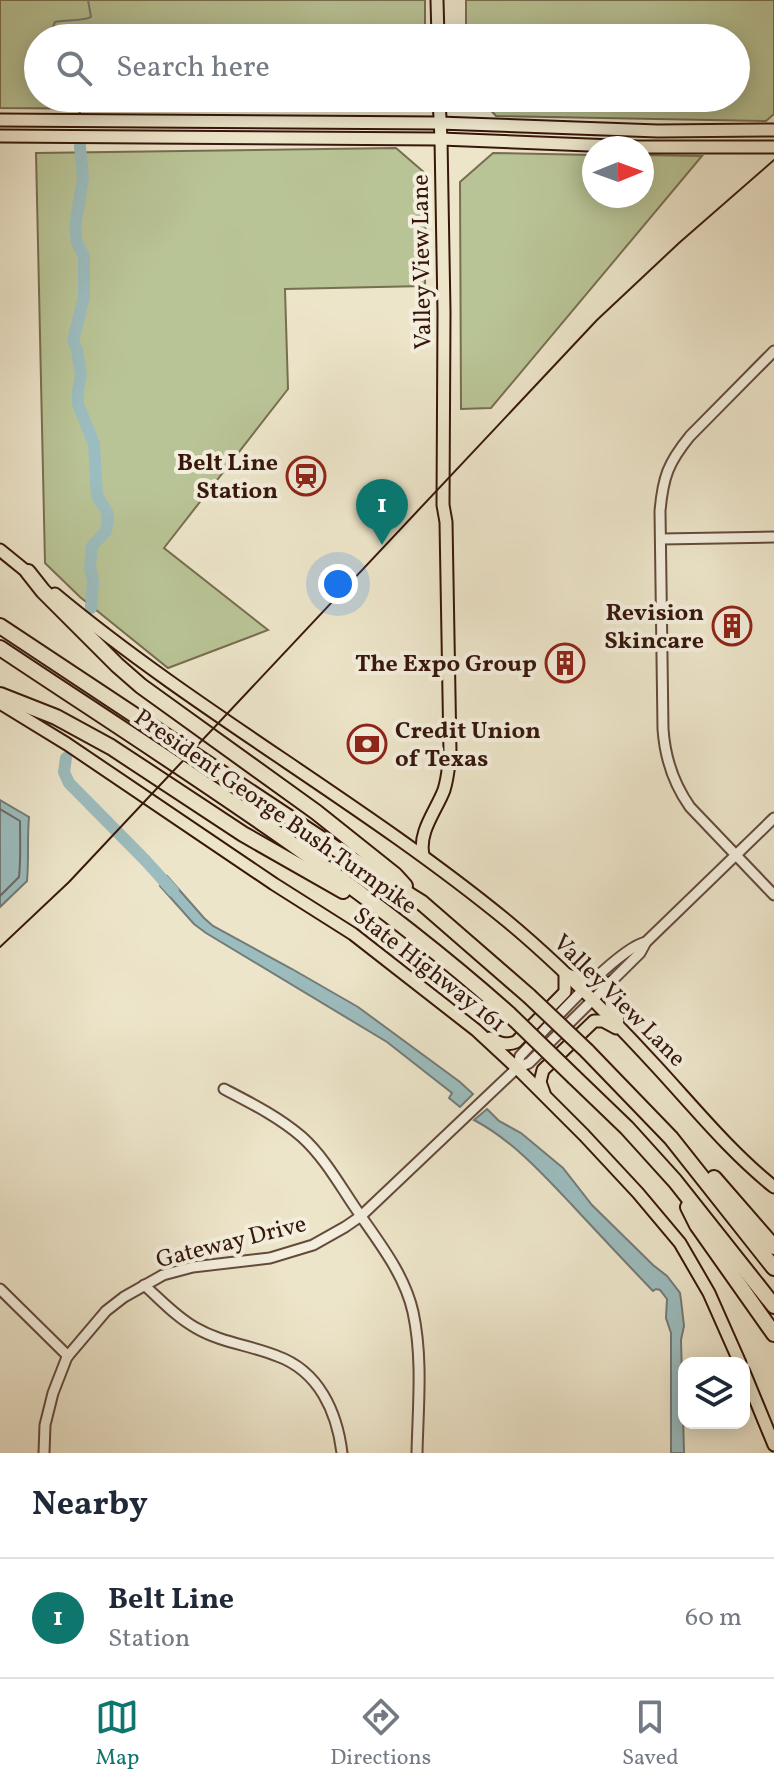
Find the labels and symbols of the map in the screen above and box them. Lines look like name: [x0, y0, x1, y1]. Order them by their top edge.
north arrow: [582, 136, 654, 208]
street label: Valley View Lane: [404, 174, 442, 350]
place label: Belt Line Station: [177, 447, 278, 509]
station icon: Belt Line Station: [285, 455, 327, 497]
pin: 1: [356, 479, 408, 545]
your location: [318, 564, 358, 604]
place label: Revision Skincare: [604, 597, 704, 659]
building icon: Revision Skincare: [711, 605, 753, 647]
building icon: The Expo Group: [544, 642, 586, 684]
place label: The Expo Group: [355, 648, 537, 682]
street label: President George Bush Turnpike: [126, 702, 423, 924]
place label: Credit Union of Texas: [395, 715, 541, 777]
bank icon: Credit Union of Texas: [346, 723, 388, 765]
street label: State Highway 161: [345, 900, 513, 1041]
street label: Valley View Lane: [545, 927, 693, 1075]
street label: Gateway Drive: [153, 1208, 310, 1278]

